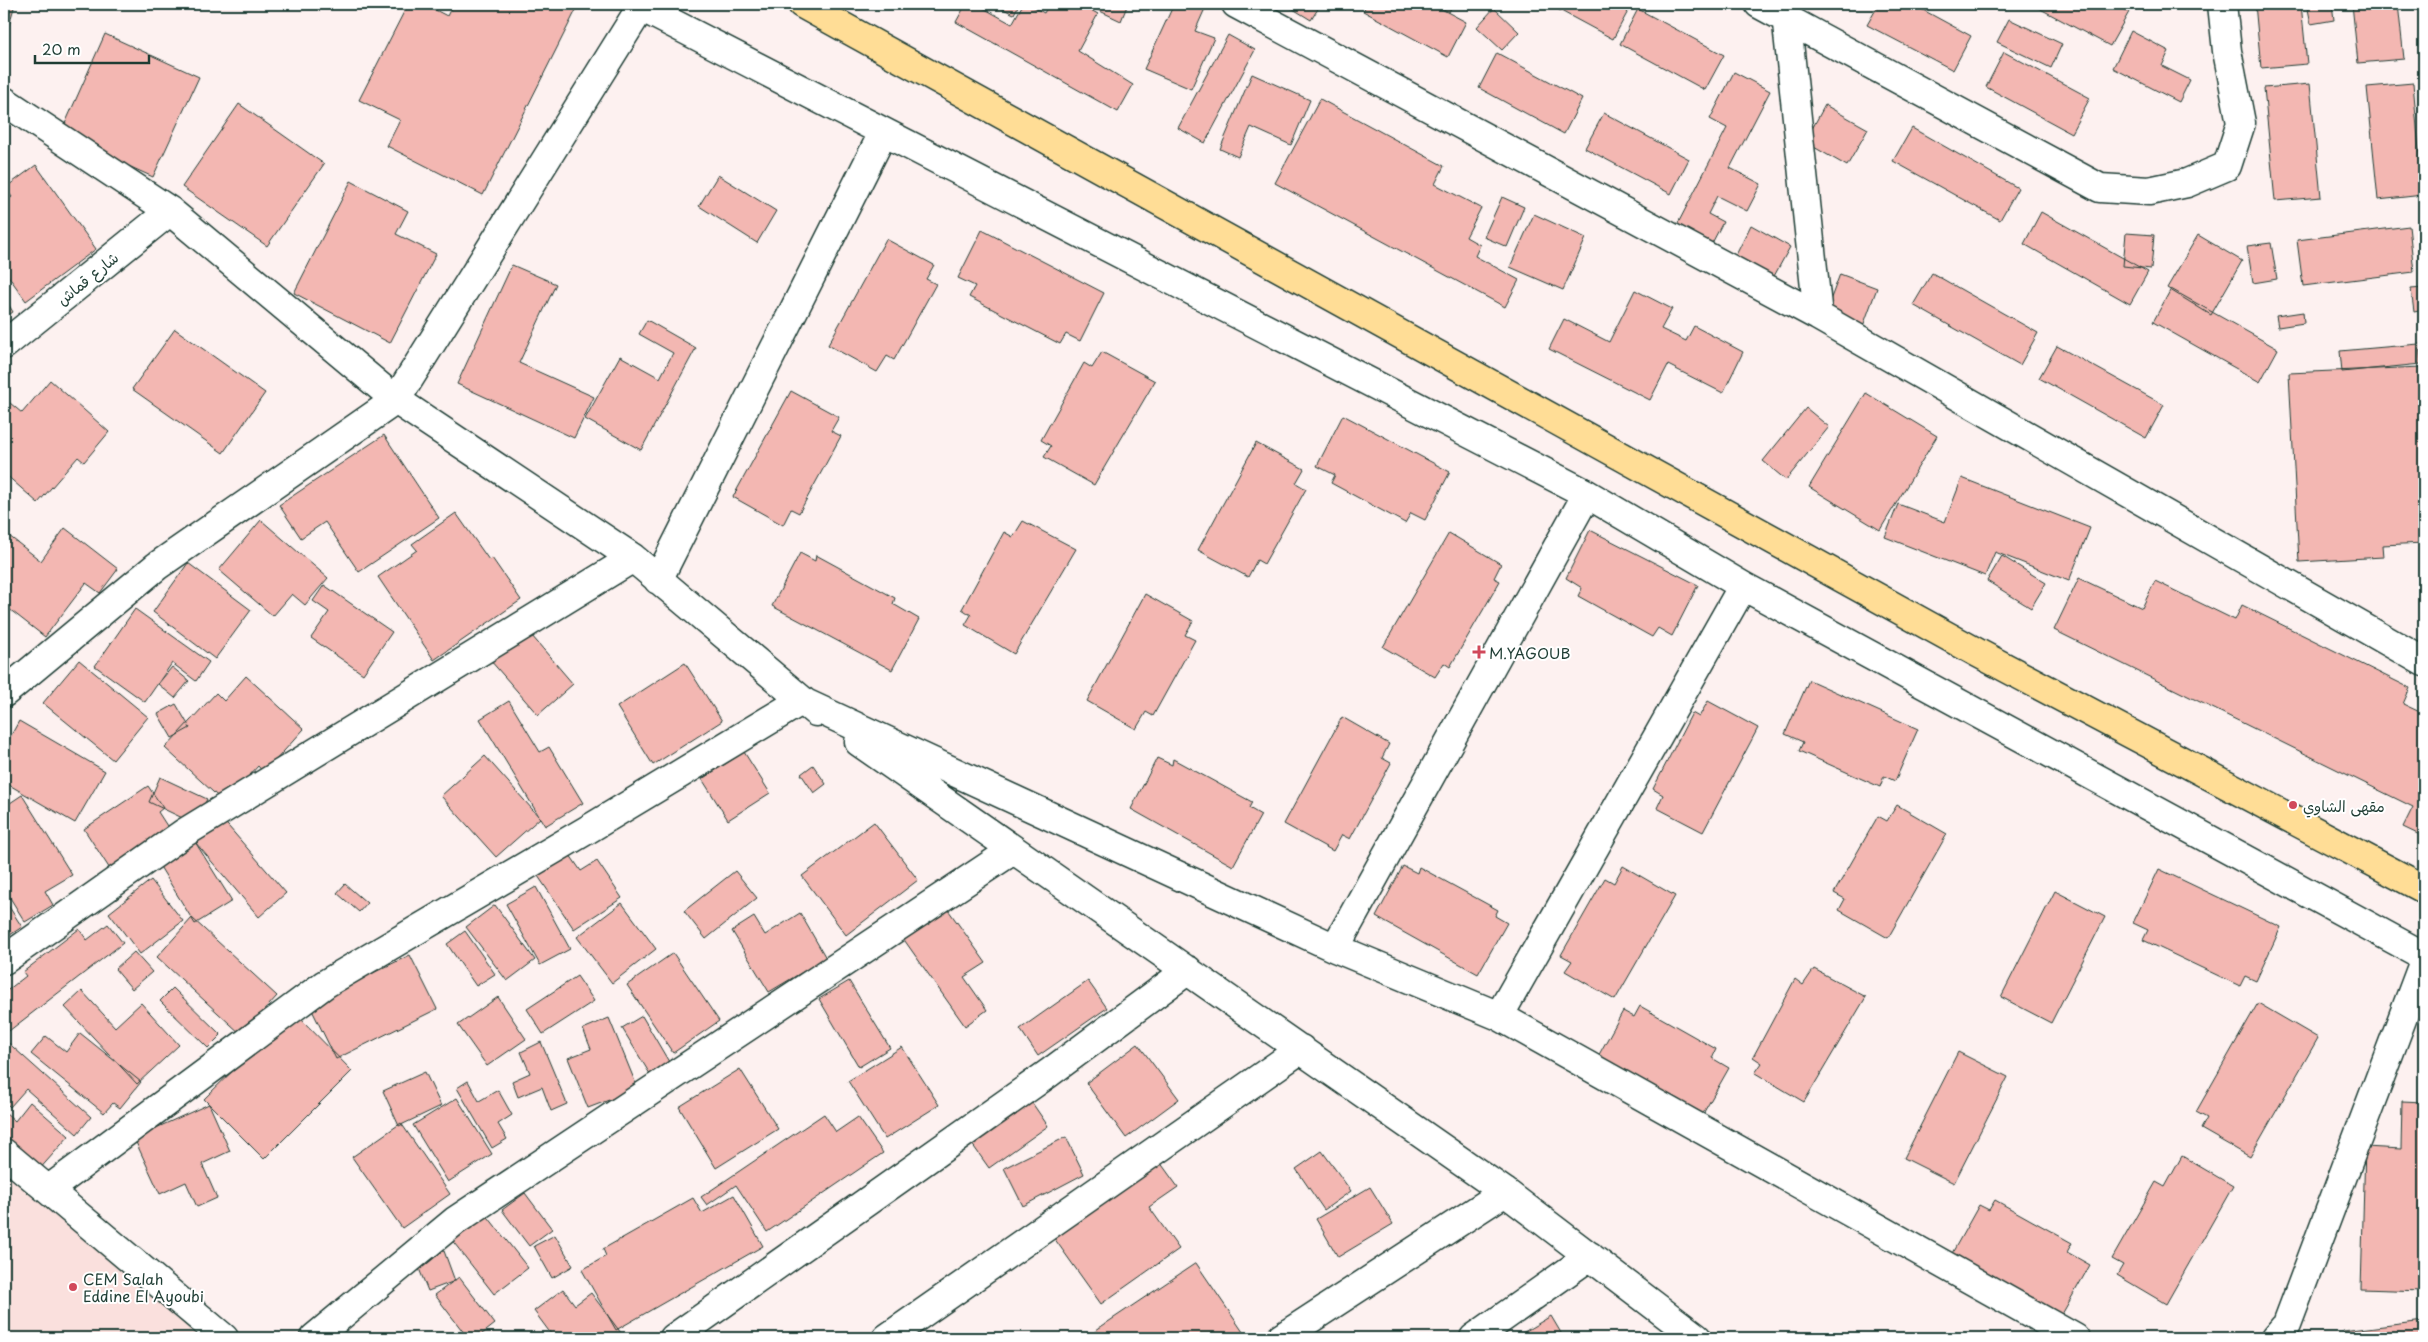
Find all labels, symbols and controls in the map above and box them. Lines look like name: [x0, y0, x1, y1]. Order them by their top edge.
scale bar: [35, 32, 149, 64]
text: 20 m: [42, 37, 81, 60]
street label: شارع قماش: [51, 246, 123, 310]
place label: M.YAGOUB: [1489, 641, 1571, 664]
marker: M.YAGOUB: [1473, 646, 1485, 658]
place label: مقهى الشاوي: [2303, 794, 2385, 818]
marker: مقهى الشاوي: [2287, 799, 2299, 811]
place label: CEM Salah Eddine El Ayoubi: [83, 1267, 204, 1307]
marker: CEM Salah Eddine El Ayoubi: [67, 1281, 79, 1293]

